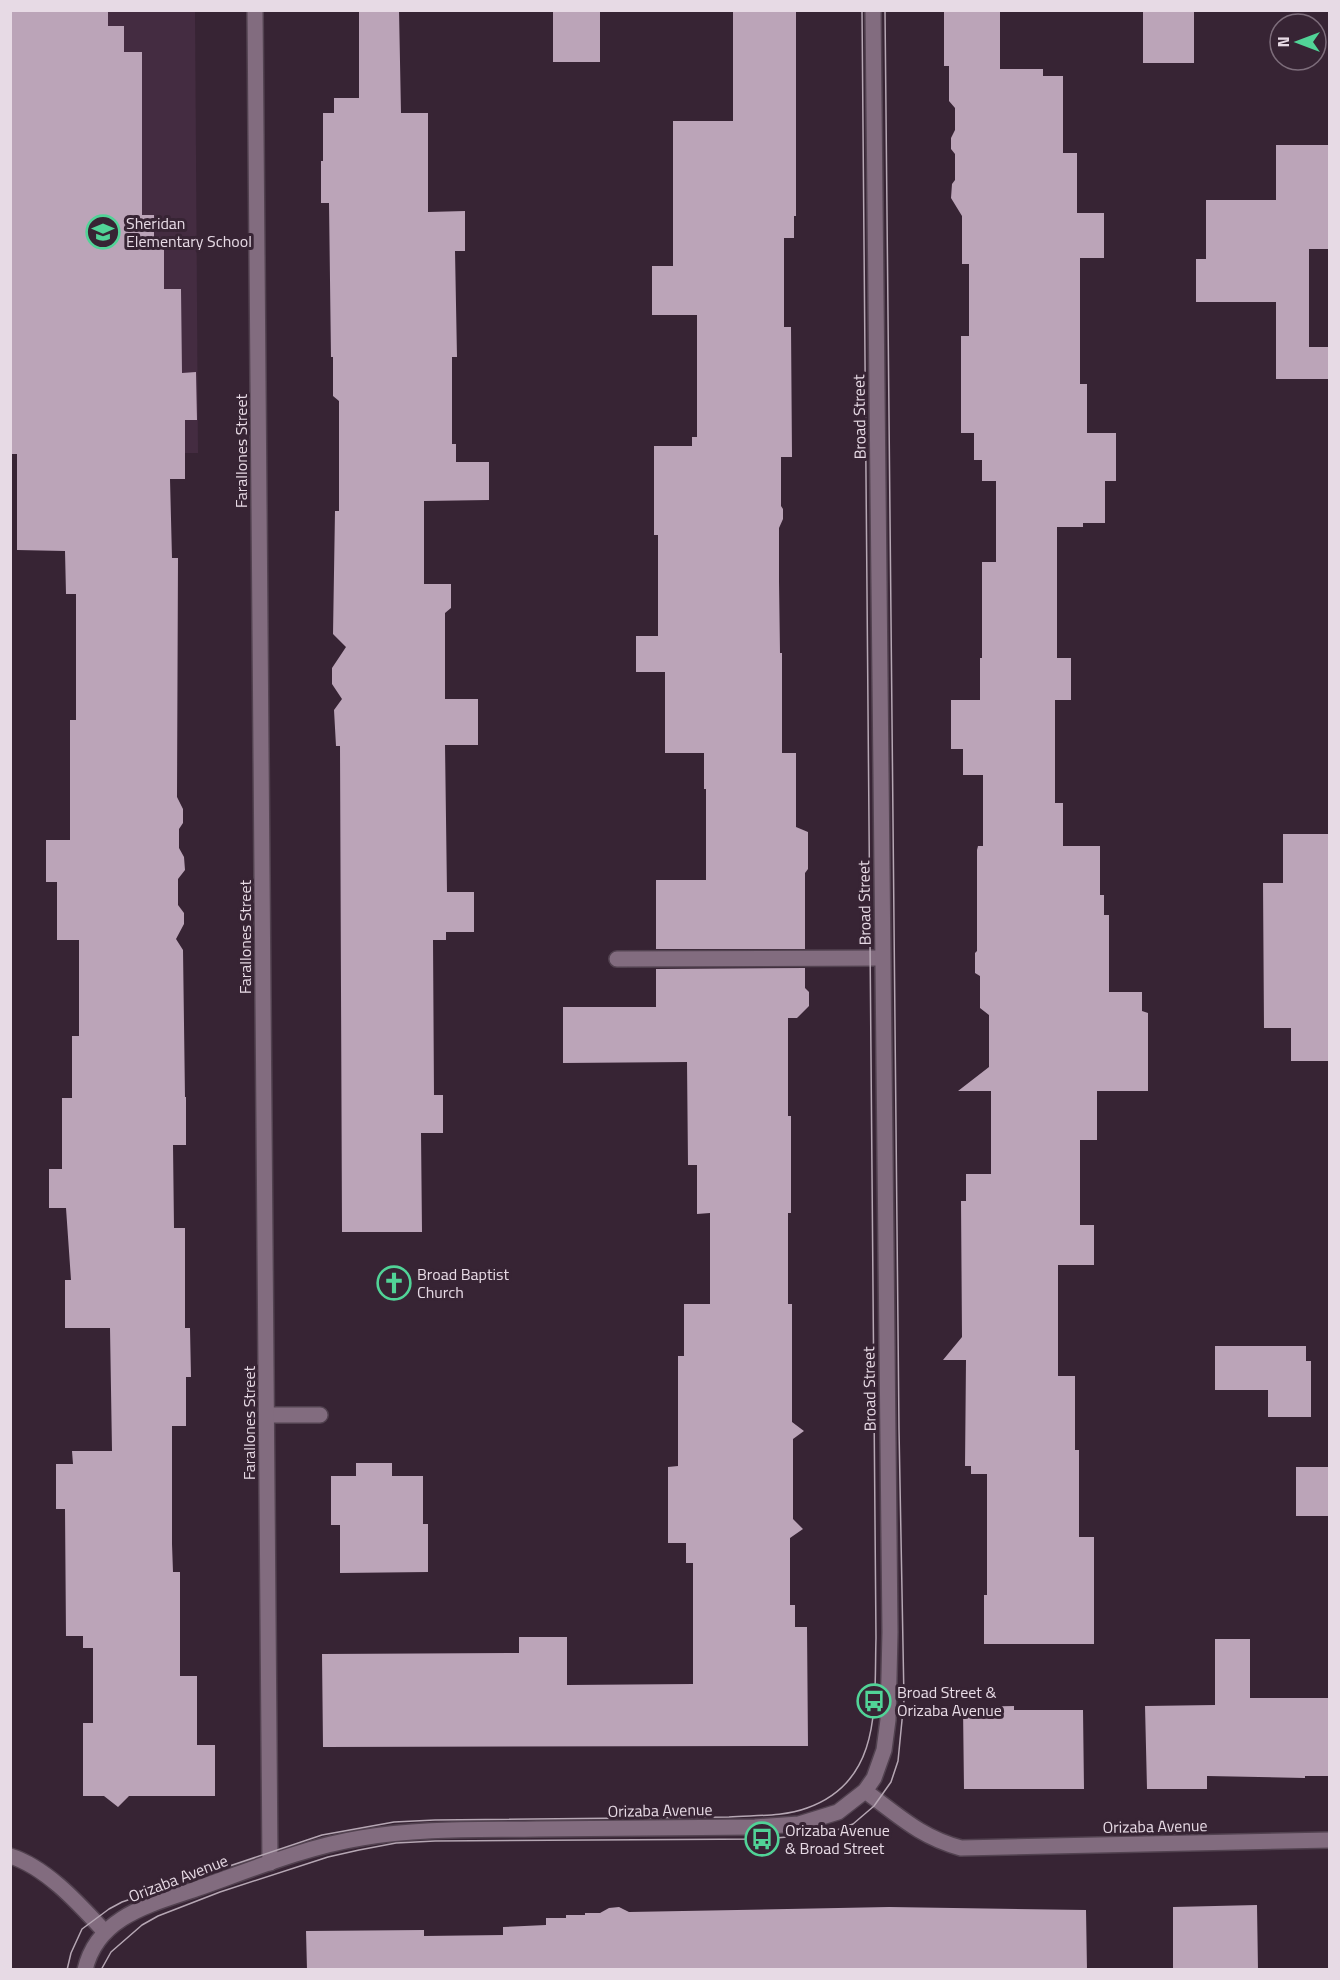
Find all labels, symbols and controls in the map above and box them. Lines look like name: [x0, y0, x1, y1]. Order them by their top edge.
north arrow: [1268, 12, 1328, 72]
text: N: [1271, 36, 1295, 48]
place label: Sheridan Elementary School: [126, 211, 252, 253]
school or university icon: Sheridan Elementary School: [85, 214, 121, 250]
street label: Broad Street: [846, 374, 872, 460]
street label: Farallones Street: [229, 394, 253, 508]
street label: Broad Street: [851, 860, 877, 946]
street label: Farallones Street: [233, 880, 257, 994]
place label: Broad Baptist Church: [417, 1262, 509, 1304]
church icon: Broad Baptist Church: [376, 1265, 412, 1301]
street label: Broad Street: [856, 1346, 882, 1432]
street label: Farallones Street: [237, 1366, 261, 1480]
place label: Broad Street & Orizaba Avenue: [897, 1680, 1002, 1722]
bus stop icon: Broad Street & Orizaba Avenue: [856, 1683, 892, 1719]
street label: Orizaba Avenue: [607, 1797, 713, 1823]
street label: Orizaba Avenue: [1102, 1813, 1208, 1839]
place label: Orizaba Avenue & Broad Street: [785, 1818, 890, 1860]
bus stop icon: Orizaba Avenue & Broad Street: [744, 1821, 780, 1857]
street label: Orizaba Avenue: [125, 1848, 231, 1908]

